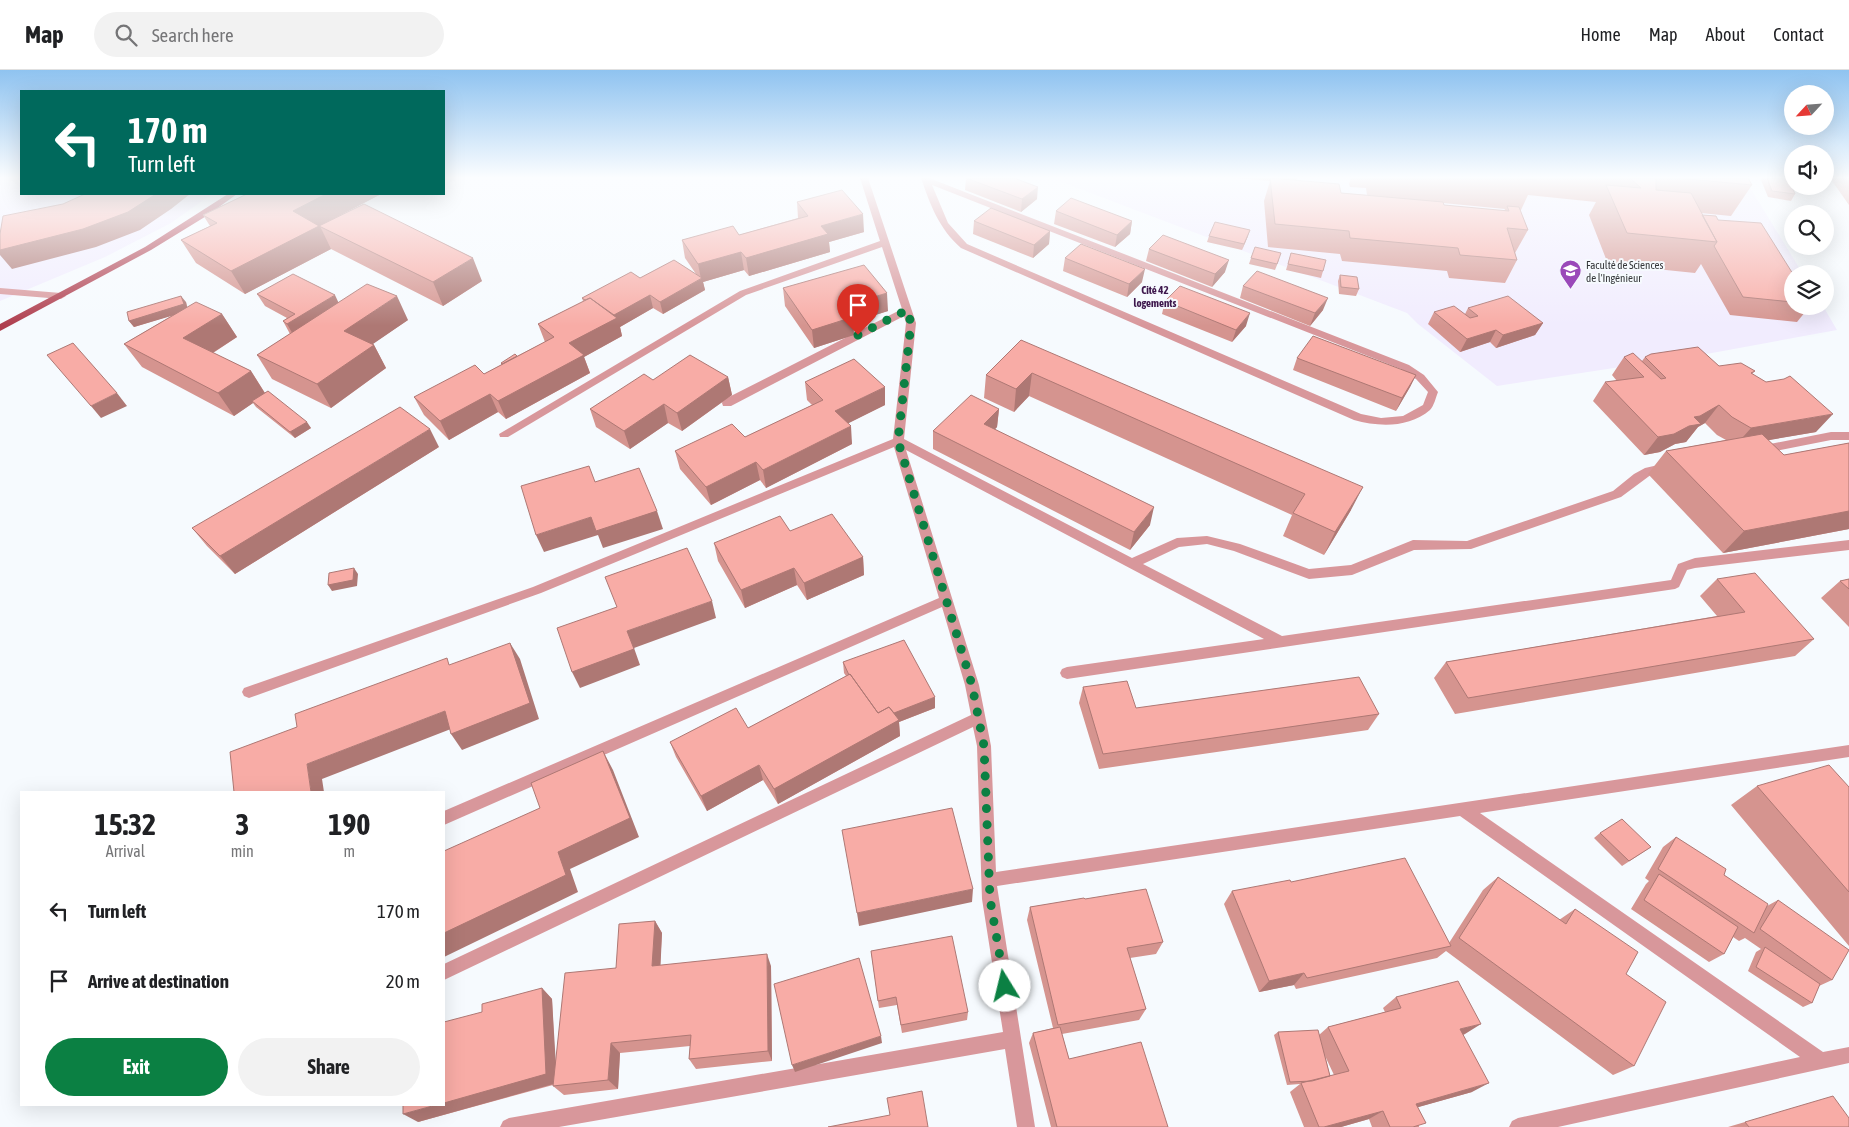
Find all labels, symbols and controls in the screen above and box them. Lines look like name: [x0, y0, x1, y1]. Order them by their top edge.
search box: [94, 12, 444, 57]
text: Map: [25, 21, 64, 48]
icon: search: [112, 21, 140, 49]
text: Search here: [152, 24, 234, 46]
text: Home: [1581, 24, 1621, 45]
text: Map: [1649, 24, 1678, 45]
text: About: [1706, 24, 1745, 45]
text: Contact: [1773, 24, 1824, 45]
north arrow: [1784, 85, 1834, 135]
map controls: [1784, 85, 1834, 315]
icon: left: [45, 110, 110, 175]
text: 170 m: [128, 110, 207, 150]
button: sound: [1784, 145, 1834, 195]
text: Turn left: [128, 151, 195, 177]
button: search: [1784, 205, 1834, 255]
school or university icon: Faculté de Sciences de l'Ingénieur: [1558, 259, 1582, 290]
place label: Faculté de Sciences de l'Ingénieur: [1586, 259, 1664, 284]
button: layers: [1784, 265, 1834, 315]
pin: [837, 284, 879, 335]
district label: Cité 42 logements: [1134, 284, 1177, 309]
icon: arrive: [844, 291, 872, 319]
text: 15:32: [94, 807, 156, 841]
text: 3: [235, 807, 249, 841]
text: 190: [328, 807, 370, 841]
text: Arrival: [106, 842, 145, 860]
text: min: [231, 842, 254, 860]
text: m: [344, 842, 355, 860]
icon: left: [45, 897, 73, 925]
text: Turn left: [88, 900, 146, 922]
text: 170 m: [377, 900, 420, 922]
position arrow: [978, 959, 1030, 1011]
icon: arrive: [45, 967, 73, 995]
text: Arrive at destination: [88, 970, 229, 992]
text: 20 m: [386, 970, 420, 992]
button: Exit: [45, 1038, 228, 1096]
button: Share: [238, 1038, 420, 1096]

